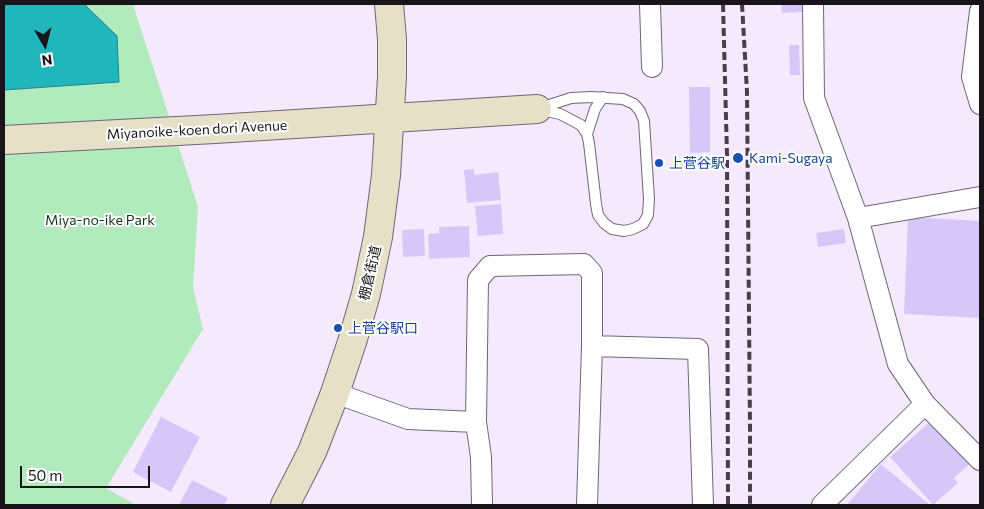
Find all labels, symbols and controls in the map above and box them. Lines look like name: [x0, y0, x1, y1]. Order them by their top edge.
north arrow: [20, 20, 70, 70]
text: N: [41, 51, 54, 69]
street label: Miyanoike-koen dori Avenue: [106, 117, 288, 143]
place label: Kami-Sugaya: [749, 150, 833, 166]
marker: Kami-Sugaya: [731, 151, 745, 165]
place label: 上菅谷駅: [669, 155, 725, 171]
marker: 上菅谷駅: [653, 157, 665, 169]
park label: Miya-no-ike Park: [45, 212, 155, 228]
street label: 棚倉街道: [356, 244, 384, 302]
place label: 上菅谷駅口: [348, 320, 418, 336]
marker: 上菅谷駅口: [332, 322, 344, 334]
scale bar: [22, 456, 152, 488]
text: 50 m: [28, 466, 62, 484]

